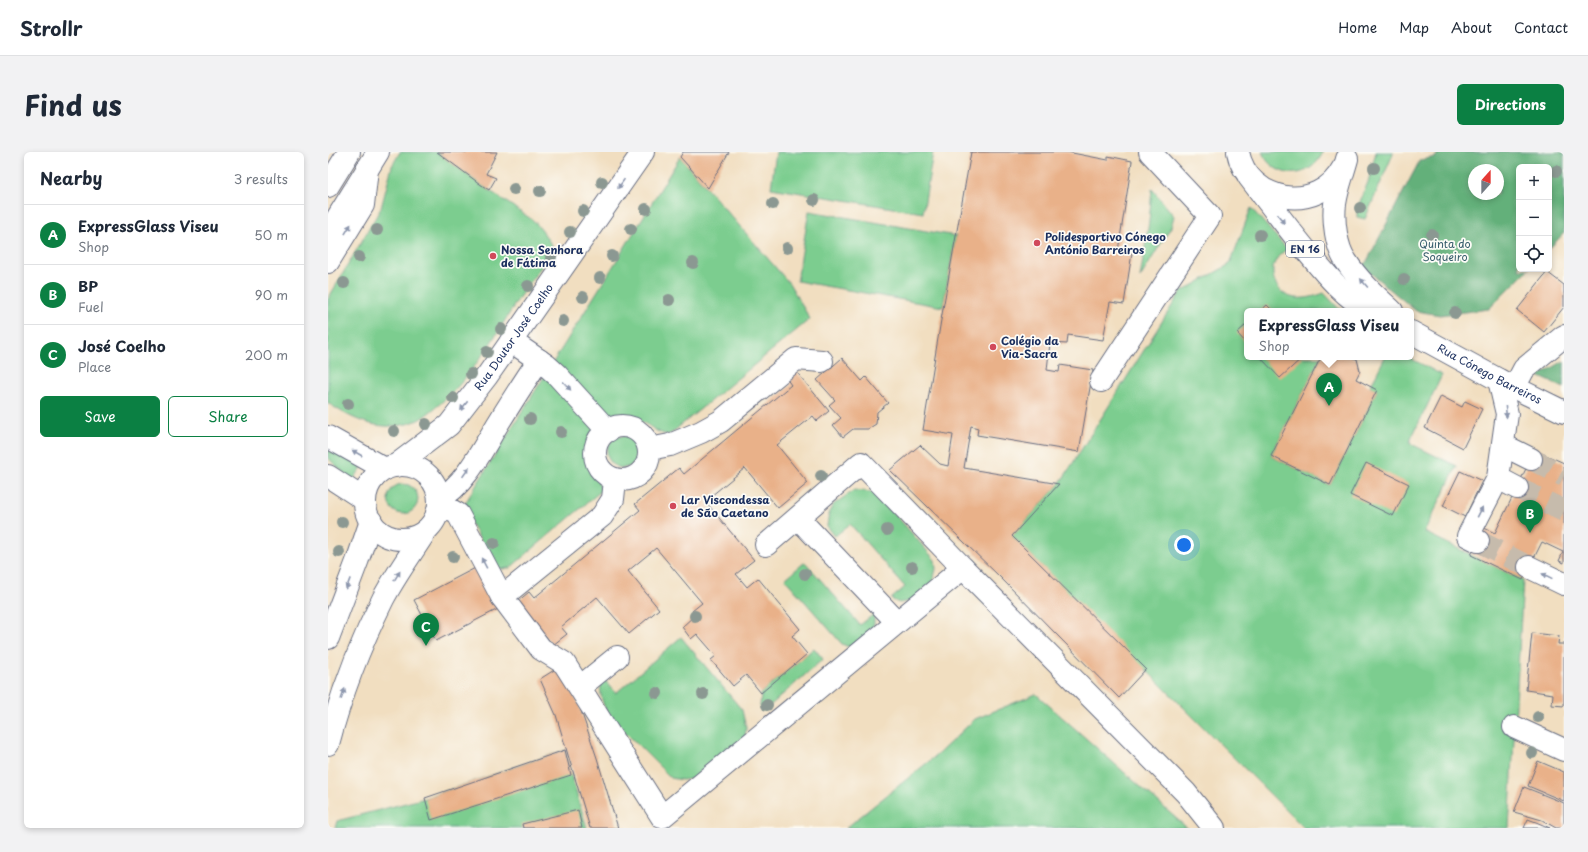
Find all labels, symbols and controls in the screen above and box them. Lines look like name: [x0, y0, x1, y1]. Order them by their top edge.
text: Strollr: [20, 14, 83, 42]
text: Home: [1338, 17, 1377, 38]
text: Map: [1399, 17, 1429, 38]
text: About: [1451, 17, 1492, 38]
text: Contact: [1514, 17, 1568, 38]
text: Find us: [24, 83, 122, 126]
button: Directions: [1457, 84, 1564, 125]
north arrow: [1468, 164, 1504, 200]
map controls: [1516, 164, 1552, 272]
button: +: [1516, 164, 1552, 200]
text: Nearby: [40, 165, 102, 191]
text: 3 results: [234, 169, 288, 188]
one-way arrow: [617, 179, 625, 189]
button: −: [1516, 200, 1552, 236]
text: ExpressGlass Viseu: [78, 214, 219, 237]
one-way arrow: [1277, 214, 1285, 225]
one-way arrow: [345, 223, 352, 235]
text: A: [48, 225, 58, 244]
text: 50 m: [254, 225, 288, 244]
place label: Polidesportivo Cónego António Barreiros: [1045, 228, 1166, 258]
park label: Quinta do Soqueiro: [1419, 235, 1471, 265]
button: locate: [1516, 236, 1552, 272]
text: Shop: [78, 237, 109, 256]
marker: Polidesportivo Cónego António Barreiros: [1032, 238, 1042, 248]
place label: Nossa Senhora de Fátima: [501, 241, 584, 271]
road number: EN 16: [1286, 241, 1324, 257]
marker: Nossa Senhora de Fátima: [488, 251, 498, 261]
text: BP: [78, 274, 98, 297]
one-way arrow: [1360, 278, 1369, 288]
street label: Rua Doutor José Coelho: [470, 280, 557, 394]
text: B: [49, 285, 57, 304]
text: 90 m: [255, 285, 288, 304]
text: Fuel: [78, 297, 104, 316]
popup: [1244, 308, 1414, 360]
text: ExpressGlass Viseu: [1259, 313, 1399, 336]
place label: Colégio da Via-Sacra: [1001, 332, 1059, 362]
text: José Coelho: [78, 334, 166, 357]
text: Shop: [1259, 336, 1290, 355]
street label: Rua Cónego Barreiros: [1435, 339, 1545, 408]
marker: Colégio da Via-Sacra: [988, 342, 998, 352]
text: C: [48, 345, 58, 364]
text: 200 m: [245, 345, 288, 364]
text: Place: [78, 357, 111, 376]
pin: A: [1316, 373, 1342, 406]
one-way arrow: [562, 381, 572, 391]
button: Save: [40, 396, 160, 437]
button: Share: [168, 396, 288, 437]
one-way arrow: [460, 401, 468, 412]
one-way arrow: [1502, 406, 1509, 419]
one-way arrow: [351, 449, 363, 456]
one-way arrow: [462, 467, 470, 477]
place label: Lar Viscondessa de São Caetano: [681, 491, 770, 521]
pin: B: [1517, 500, 1543, 533]
marker: Lar Viscondessa de São Caetano: [668, 501, 678, 511]
one-way arrow: [1477, 506, 1484, 518]
your location: [1174, 535, 1194, 555]
one-way arrow: [481, 557, 487, 569]
one-way arrow: [394, 570, 401, 582]
one-way arrow: [1541, 573, 1552, 579]
one-way arrow: [345, 579, 351, 591]
pin: C: [413, 613, 439, 646]
one-way arrow: [341, 687, 347, 699]

